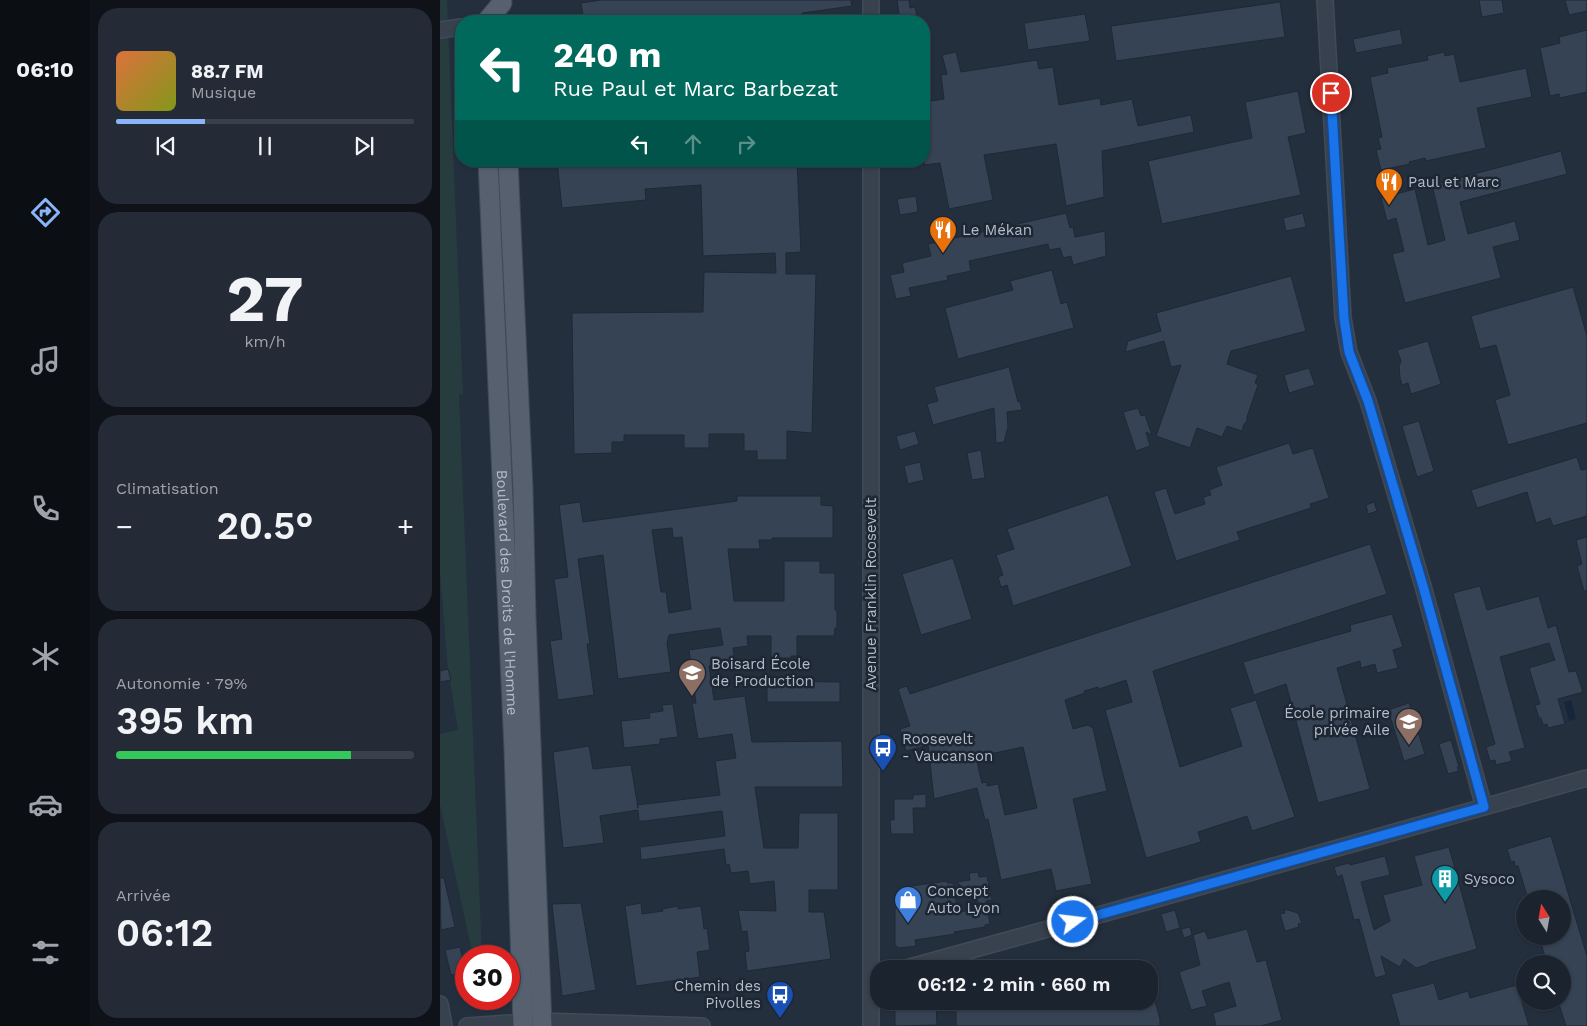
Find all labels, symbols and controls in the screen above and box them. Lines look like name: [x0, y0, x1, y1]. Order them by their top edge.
text: 240 m: [553, 34, 662, 76]
icon: left: [470, 35, 535, 100]
text: 06:10: [16, 57, 74, 82]
text: 88.7 FM: [191, 60, 264, 83]
pin: [1310, 72, 1352, 114]
text: Rue Paul et Marc Barbezat: [553, 76, 838, 101]
icon: arrive: [1317, 79, 1345, 107]
text: Musique: [191, 83, 256, 102]
icon: left: [626, 130, 654, 158]
icon: ahead: [679, 130, 707, 158]
icon: right: [732, 130, 760, 158]
icon: previous: [152, 132, 180, 160]
icon: pause: [251, 132, 279, 160]
icon: next: [350, 132, 378, 160]
restaurant icon: Paul et Marc: [1374, 167, 1404, 206]
place label: Paul et Marc: [1408, 173, 1499, 191]
icon: directions: [28, 195, 63, 230]
restaurant icon: Le Mékan: [928, 215, 958, 254]
place label: Le Mékan: [962, 221, 1032, 239]
text: 27: [226, 261, 304, 337]
text: km/h: [244, 332, 286, 351]
icon: music: [28, 343, 63, 378]
street label: Boulevard des Droits de l'Homme: [493, 469, 521, 716]
text: Climatisation: [116, 479, 219, 498]
icon: phone: [28, 491, 63, 526]
street label: Avenue Franklin Roosevelt: [862, 497, 880, 690]
text: 20.5°: [216, 504, 314, 548]
text: −: [116, 510, 133, 543]
text: +: [397, 510, 414, 543]
icon: climate: [28, 639, 63, 674]
place label: Boisard École de Production: [711, 655, 814, 690]
school or university icon: Boisard École de Production: [677, 658, 707, 697]
text: Autonomie · 79%: [116, 674, 247, 693]
text: 395 km: [116, 699, 254, 743]
place label: École primaire privée Aile: [1284, 704, 1390, 739]
school or university icon: École primaire privée Aile: [1394, 707, 1424, 746]
place label: Roosevelt - Vaucanson: [902, 730, 993, 765]
bus stop icon: Roosevelt - Vaucanson: [868, 733, 898, 772]
icon: car: [28, 787, 63, 822]
building icon: Sysoco: [1430, 864, 1460, 903]
place label: Sysoco: [1464, 870, 1515, 888]
place label: Concept Auto Lyon: [927, 882, 1000, 917]
shop icon: Concept Auto Lyon: [893, 885, 923, 924]
text: Arrivée: [116, 886, 171, 905]
north arrow: [1516, 890, 1571, 945]
map controls: [1516, 890, 1571, 1010]
position arrow: [1046, 895, 1098, 947]
text: 06:12: [116, 911, 213, 955]
icon: filters: [28, 935, 63, 970]
speed limit sign: 30: [455, 945, 520, 1010]
button: search: [1516, 955, 1571, 1010]
text: 06:12 · 2 min · 660 m: [918, 973, 1110, 996]
place label: Chemin des Pivolles: [674, 977, 761, 1012]
bus stop icon: Chemin des Pivolles: [765, 980, 795, 1019]

